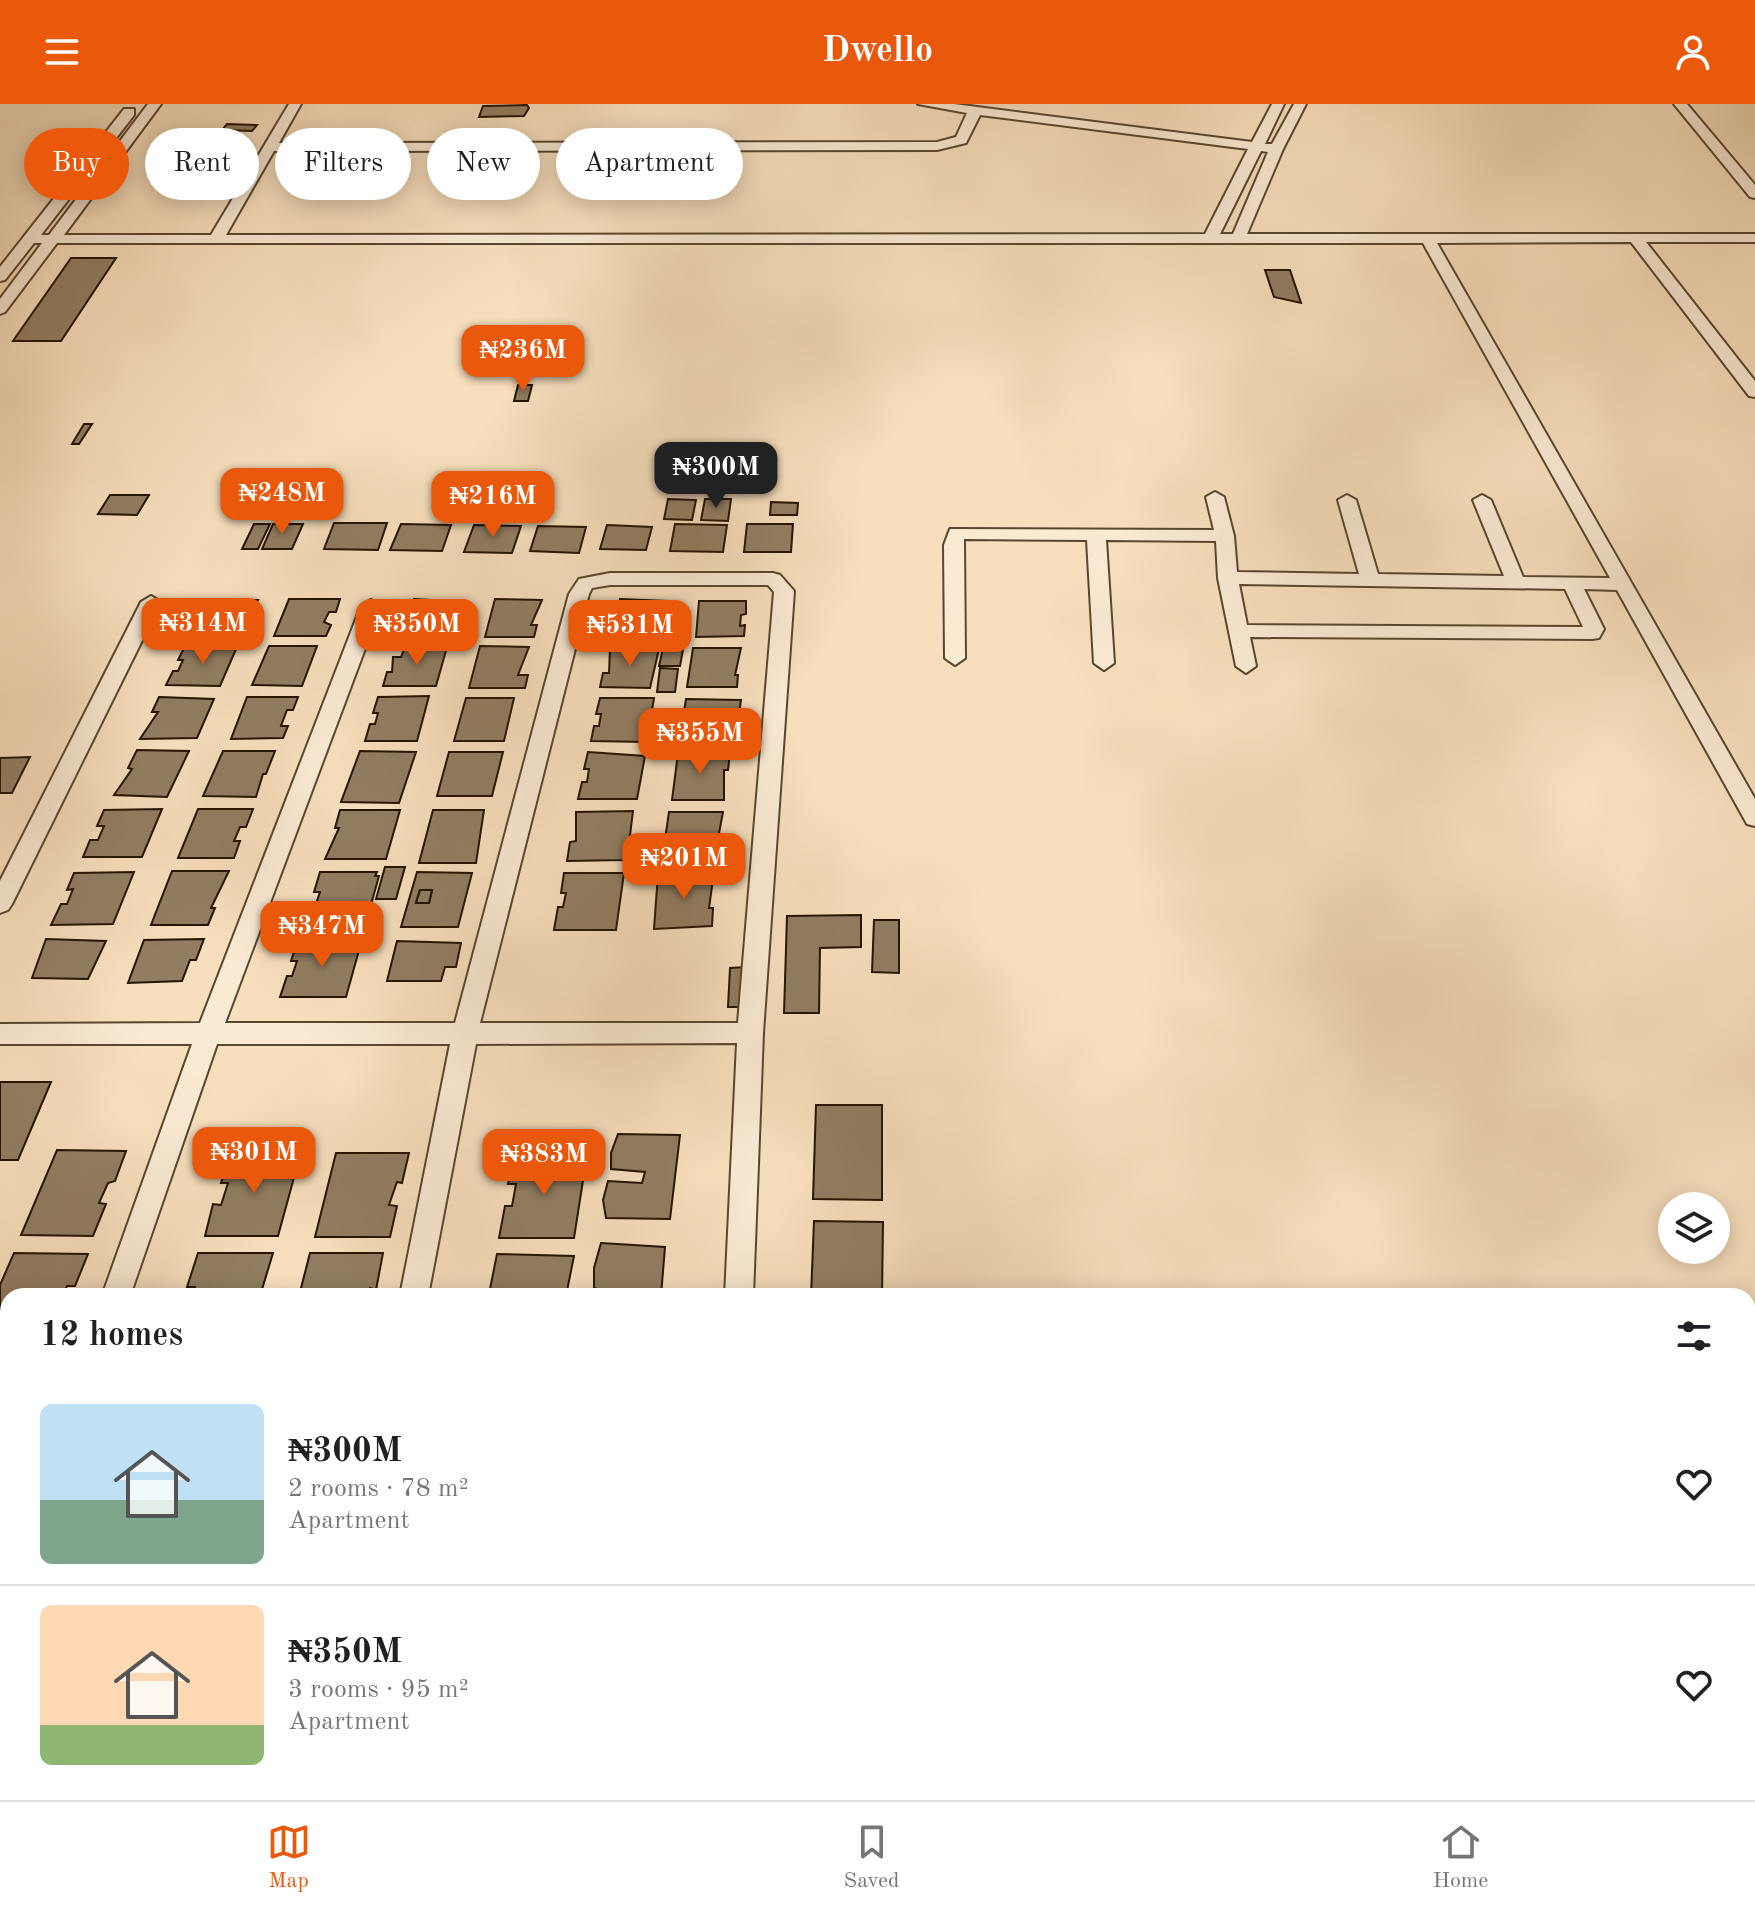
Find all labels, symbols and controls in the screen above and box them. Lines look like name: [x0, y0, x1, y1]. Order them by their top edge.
icon: menu: [40, 30, 84, 74]
icon: person: [1671, 30, 1715, 74]
text: Dwello: [822, 34, 933, 70]
chip: Buy: [24, 128, 129, 200]
chip: Rent: [145, 128, 259, 200]
chip: Filters: [275, 128, 411, 200]
chip: New: [427, 128, 540, 200]
chip: Apartment: [556, 128, 743, 200]
pin: ₦236M: [467, 325, 579, 393]
text: ₦236M: [479, 338, 567, 364]
pin: ₦300M: [660, 442, 772, 510]
text: ₦300M: [672, 455, 760, 481]
pin: ₦248M: [226, 468, 338, 536]
pin: ₦216M: [437, 471, 549, 539]
text: ₦248M: [238, 481, 326, 507]
text: ₦216M: [449, 484, 537, 510]
pin: ₦314M: [147, 598, 259, 666]
pin: ₦350M: [361, 599, 473, 667]
pin: ₦531M: [574, 600, 686, 668]
text: ₦314M: [159, 611, 247, 637]
text: ₦350M: [373, 612, 461, 638]
text: ₦531M: [586, 613, 674, 639]
pin: ₦355M: [644, 708, 756, 776]
text: ₦355M: [656, 721, 744, 747]
pin: ₦201M: [628, 833, 740, 901]
text: ₦201M: [640, 846, 728, 872]
pin: ₦347M: [266, 901, 378, 969]
text: ₦347M: [278, 914, 366, 940]
pin: ₦301M: [198, 1127, 310, 1195]
pin: ₦383M: [488, 1129, 600, 1197]
text: ₦301M: [210, 1140, 298, 1166]
text: ₦383M: [500, 1142, 588, 1168]
map controls: [1658, 1192, 1730, 1264]
button: layers: [1658, 1192, 1730, 1264]
icon: filters: [1672, 1314, 1716, 1358]
text: 12 homes: [40, 1319, 183, 1353]
text: ₦300M: [288, 1435, 402, 1469]
icon: home: [104, 1436, 200, 1532]
icon: heart: [1672, 1462, 1716, 1506]
text: 2 rooms · 78 m²: [288, 1476, 469, 1502]
text: Apartment: [288, 1508, 410, 1534]
text: ₦350M: [288, 1636, 402, 1670]
icon: home: [104, 1637, 200, 1733]
icon: heart: [1672, 1663, 1716, 1707]
text: 3 rooms · 95 m²: [288, 1677, 469, 1703]
text: Apartment: [288, 1709, 410, 1735]
tab: Map: [267, 1820, 311, 1895]
tab: Saved: [844, 1820, 900, 1895]
tab: Home: [1433, 1820, 1488, 1895]

